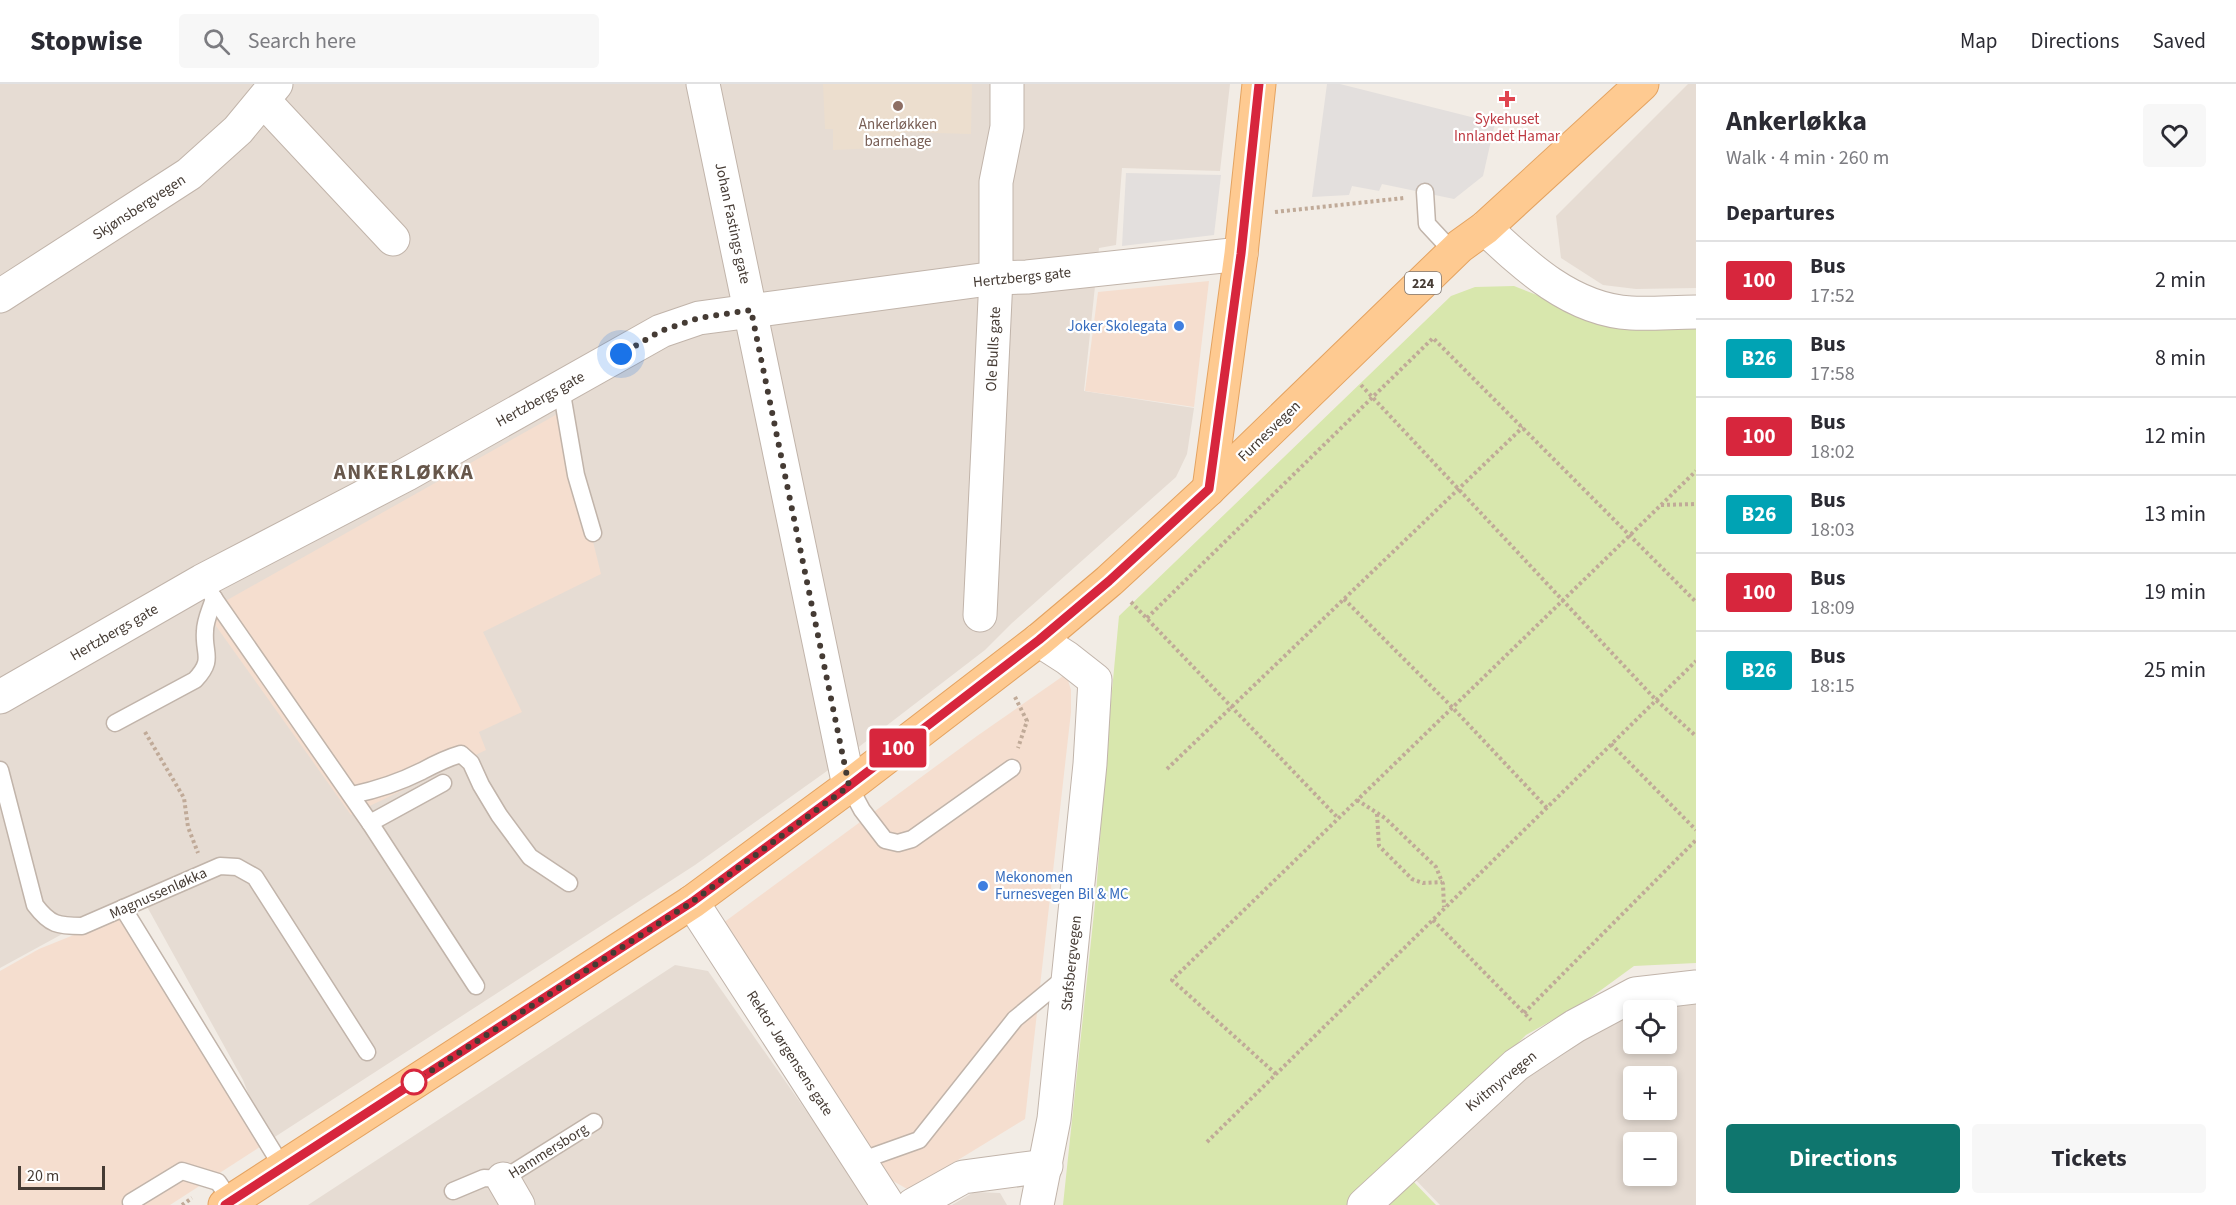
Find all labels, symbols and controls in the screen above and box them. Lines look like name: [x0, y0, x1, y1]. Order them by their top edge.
search box: [179, 14, 599, 68]
text: Stopwise: [30, 21, 143, 61]
icon: search: [200, 25, 233, 58]
text: Search here: [248, 25, 356, 57]
text: Map: [1960, 26, 1998, 56]
text: Directions: [2031, 26, 2119, 56]
text: Saved: [2152, 26, 2206, 56]
marker: Sykehuset Innlandet Hamar: [1498, 90, 1516, 108]
marker: Ankerløkken barnehage: [891, 99, 905, 113]
text: Ankerløkka: [1726, 101, 1867, 141]
button: heart: [2143, 104, 2206, 167]
place label: Sykehuset Innlandet Hamar: [1454, 109, 1561, 147]
place label: Ankerløkken barnehage: [859, 114, 937, 152]
text: Walk · 4 min · 260 m: [1726, 144, 1889, 172]
street label: Johan Fastings gate: [709, 161, 756, 286]
street label: Skjønsbergvegen: [89, 169, 190, 245]
text: Departures: [1726, 197, 1835, 229]
text: Bus: [1810, 250, 1846, 282]
street label: Hertzbergs gate: [972, 262, 1072, 293]
text: 2 min: [2155, 264, 2206, 296]
text: 100: [1742, 265, 1776, 295]
road number: 224: [1405, 272, 1441, 294]
text: 17:52: [1810, 282, 1855, 310]
street label: Ole Bulls gate: [981, 306, 1006, 392]
place label: Joker Skolegata: [1067, 316, 1167, 337]
marker: Joker Skolegata: [1172, 319, 1186, 333]
text: Bus: [1810, 328, 1846, 360]
your location: [606, 339, 636, 369]
text: 8 min: [2155, 342, 2206, 374]
text: B26: [1742, 343, 1776, 373]
text: 17:58: [1810, 360, 1855, 388]
street label: Hertzbergs gate: [492, 366, 588, 432]
street label: Furnesvegen: [1233, 396, 1305, 467]
text: Bus: [1810, 406, 1846, 438]
text: 12 min: [2144, 420, 2206, 452]
text: 100: [1742, 421, 1776, 451]
text: 18:02: [1810, 438, 1855, 466]
district label: ANKERLØKKA: [333, 457, 474, 487]
text: Bus: [1810, 484, 1846, 516]
text: 13 min: [2144, 498, 2206, 530]
text: B26: [1742, 499, 1776, 529]
text: 18:03: [1810, 516, 1855, 544]
text: Bus: [1810, 562, 1846, 594]
text: 19 min: [2144, 576, 2206, 608]
text: 100: [1742, 577, 1776, 607]
text: 18:09: [1810, 594, 1855, 622]
street label: Hertzbergs gate: [66, 599, 162, 666]
text: Bus: [1810, 640, 1846, 672]
text: 25 min: [2144, 654, 2206, 686]
text: B26: [1742, 655, 1776, 685]
text: 18:15: [1810, 672, 1855, 700]
line badge: 100: [864, 728, 932, 768]
text: 100: [881, 733, 915, 763]
street label: Magnussenløkka: [106, 863, 210, 924]
place label: Mekonomen Furnesvegen Bil & MC: [995, 867, 1129, 905]
marker: Mekonomen Furnesvegen Bil & MC: [976, 879, 990, 893]
street label: Stafsbergvegen: [1056, 914, 1087, 1012]
street label: Rektor Jørgensens gate: [741, 986, 838, 1120]
map controls: [1623, 1000, 1677, 1186]
button: locate: [1623, 1000, 1677, 1054]
street label: Kvitmyrvegen: [1461, 1046, 1542, 1117]
button: +: [1623, 1066, 1677, 1120]
unlabelled marker: [401, 1069, 427, 1095]
street label: Hammersborg: [504, 1118, 592, 1184]
button: Directions: [1726, 1124, 1960, 1193]
button: Tickets: [1972, 1124, 2206, 1193]
button: −: [1623, 1132, 1677, 1186]
scale bar: [18, 1163, 105, 1190]
text: 20 m: [27, 1165, 59, 1187]

